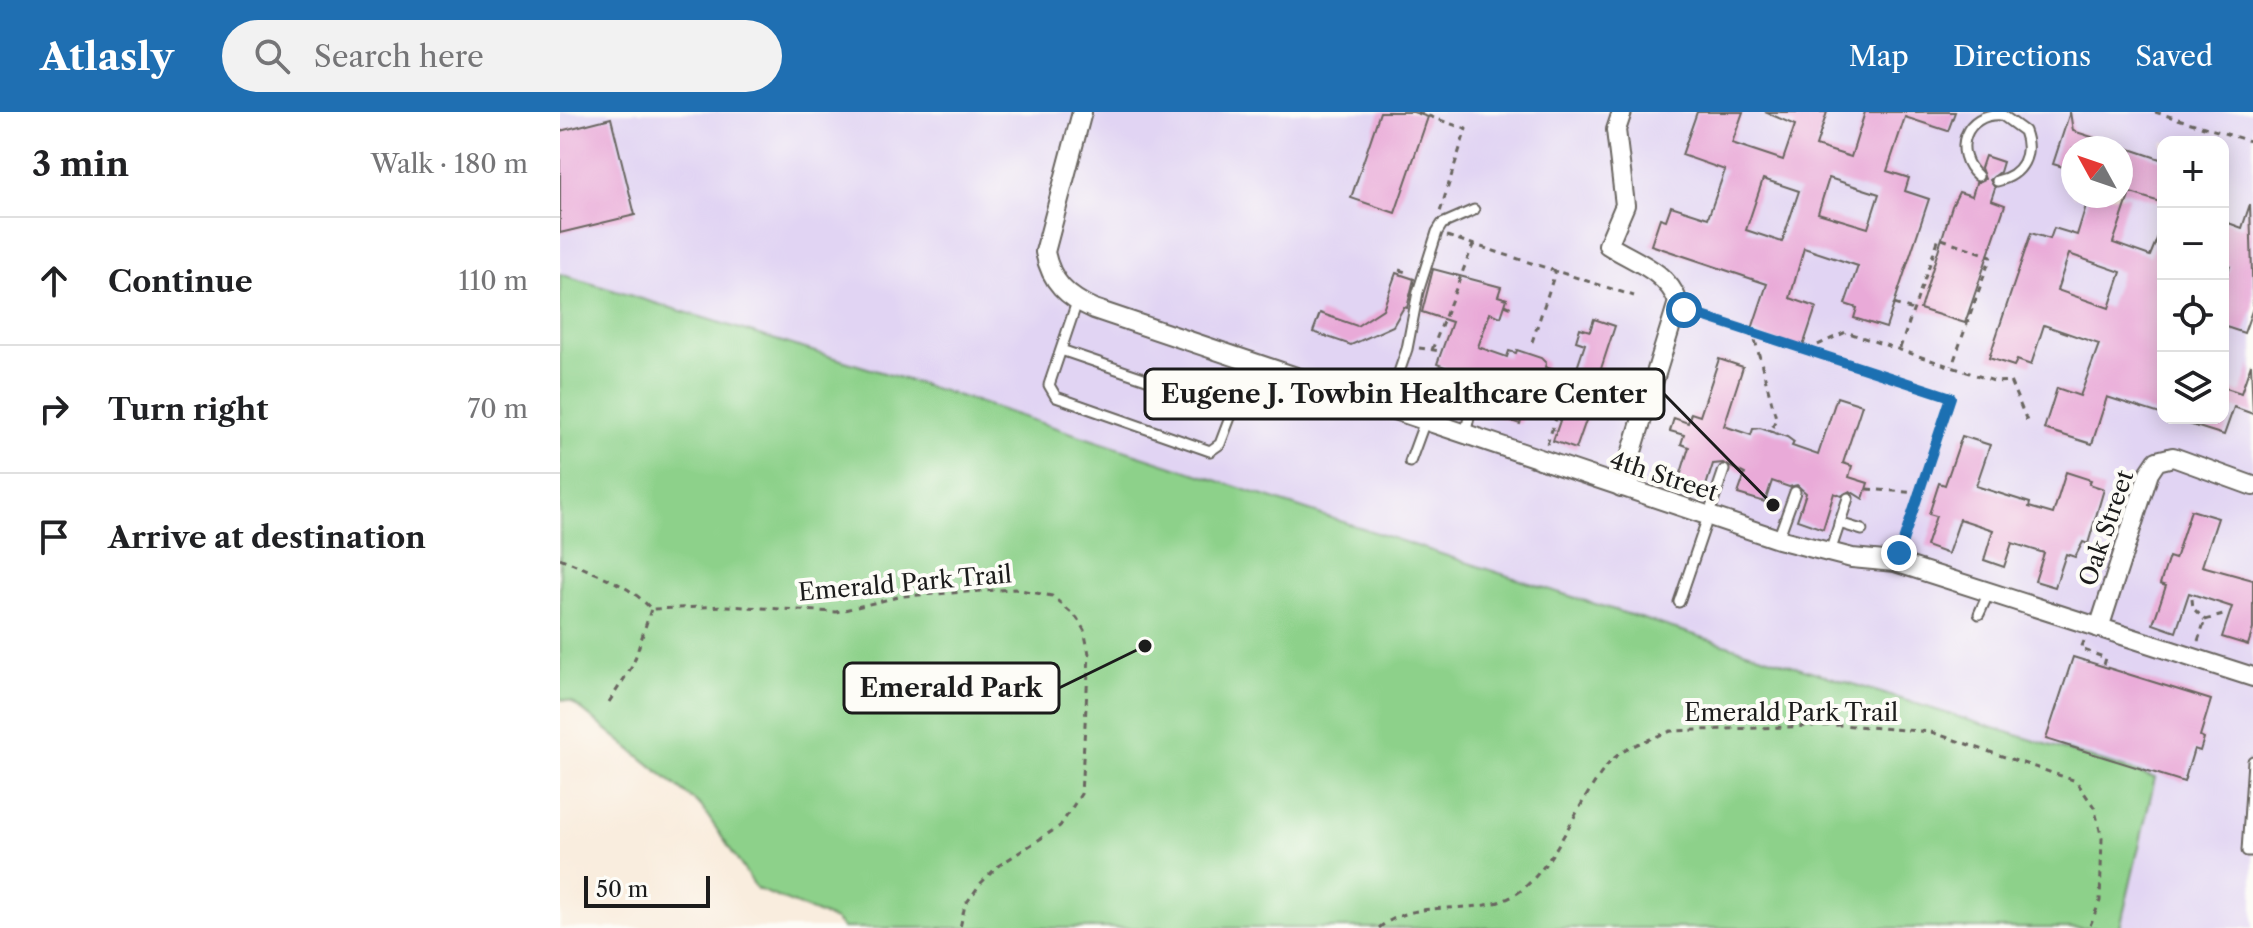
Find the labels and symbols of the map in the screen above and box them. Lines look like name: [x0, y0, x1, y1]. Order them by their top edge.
north arrow: [2061, 136, 2133, 208]
route start: [1666, 292, 1702, 328]
callout: Eugene J. Towbin Healthcare Center: [1145, 369, 1664, 419]
text: Eugene J. Towbin Healthcare Center: [1161, 378, 1647, 410]
street label: 4th Street: [1606, 445, 1722, 507]
street label: Oak Street: [2073, 466, 2139, 590]
route end: [1881, 535, 1917, 571]
street label: Emerald Park Trail: [797, 559, 1013, 607]
callout: Emerald Park: [844, 663, 1059, 713]
text: Emerald Park: [860, 672, 1043, 704]
street label: Emerald Park Trail: [1684, 698, 1898, 727]
scale bar: [584, 872, 710, 908]

